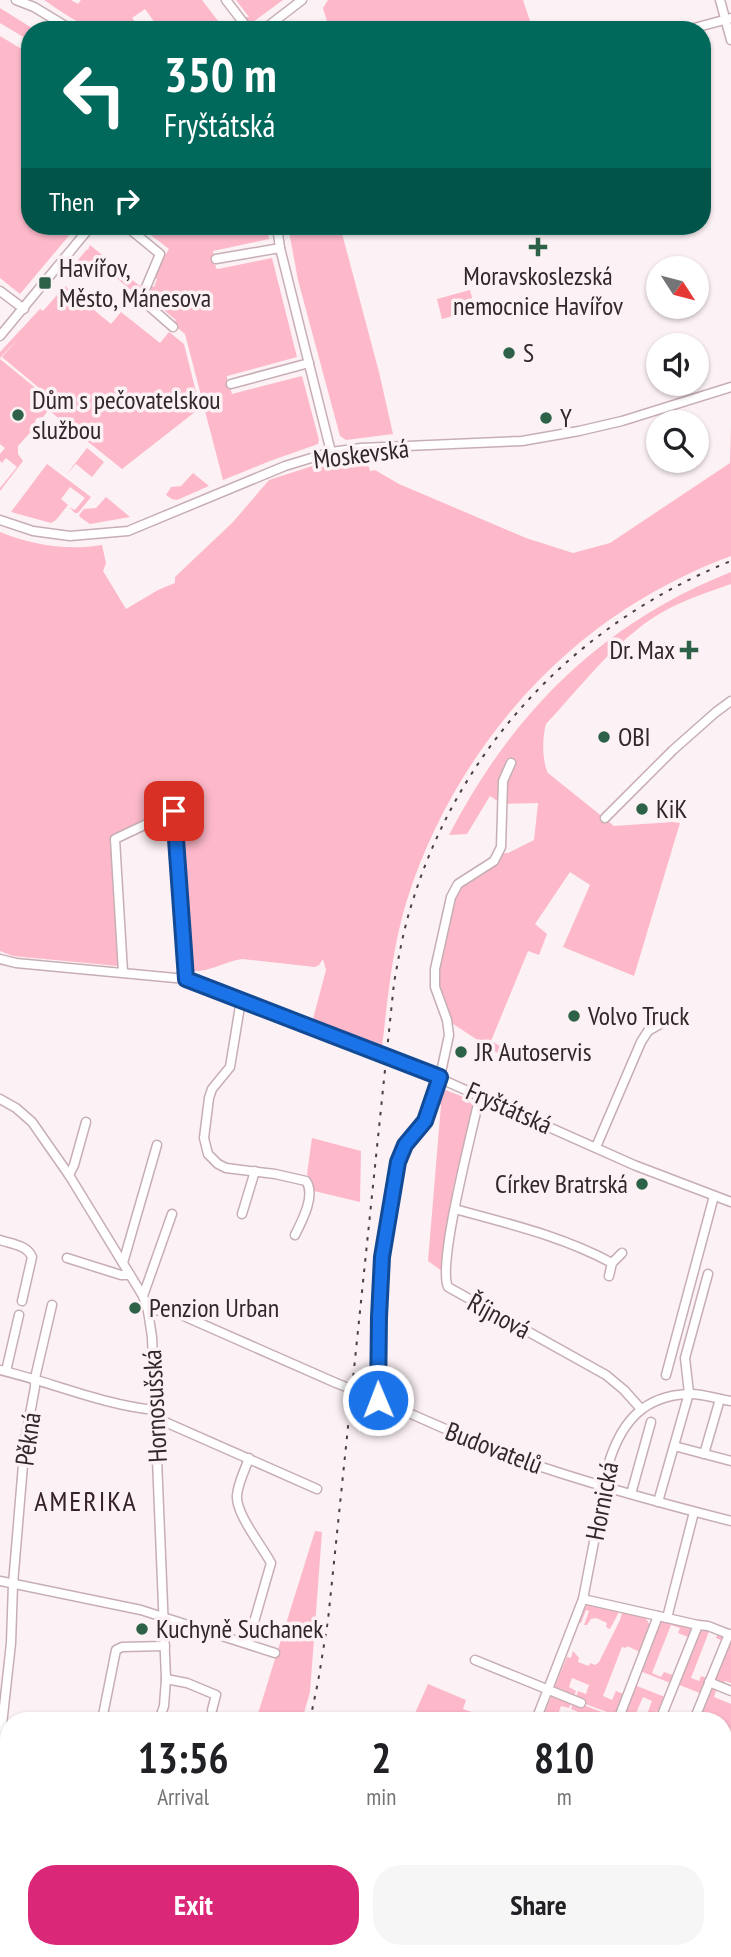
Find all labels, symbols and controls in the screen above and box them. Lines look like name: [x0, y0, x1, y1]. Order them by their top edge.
text: 350 m: [164, 42, 277, 106]
icon: left: [49, 49, 140, 140]
text: Fryštátská: [164, 104, 275, 146]
icon: right: [108, 182, 146, 220]
text: Then: [49, 185, 94, 218]
marker: Moravskoslezská nemocnice Havířov: [528, 237, 548, 257]
place label: Havířov, Město, Mánesova: [59, 251, 211, 314]
north arrow: [646, 256, 709, 318]
map controls: [646, 256, 709, 473]
place label: Moravskoslezská nemocnice Havířov: [453, 259, 623, 322]
marker: Havířov, Město, Mánesova: [37, 275, 53, 291]
button: sound: [646, 333, 709, 396]
place label: S: [523, 336, 534, 369]
marker: S: [501, 345, 517, 361]
place label: Dům s pečovatelskou službou: [32, 383, 221, 446]
place label: Y: [560, 401, 572, 434]
marker: Dům s pečovatelskou službou: [10, 407, 26, 423]
marker: Y: [538, 410, 554, 426]
button: search: [646, 410, 709, 473]
street label: Moskevská: [311, 431, 411, 476]
place label: Dr. Max: [609, 633, 675, 666]
marker: Dr. Max: [681, 642, 697, 658]
place label: OBI: [618, 720, 651, 753]
marker: OBI: [596, 729, 612, 745]
pin: [144, 781, 204, 841]
icon: arrive: [155, 792, 193, 830]
place label: KiK: [656, 792, 687, 825]
marker: KiK: [634, 801, 650, 817]
place label: Volvo Truck: [587, 999, 689, 1032]
marker: Volvo Truck: [566, 1008, 582, 1024]
place label: JR Autoservis: [474, 1035, 591, 1068]
marker: JR Autoservis: [453, 1044, 469, 1060]
street label: Fryštátská: [461, 1074, 557, 1141]
place label: Církev Bratrská: [495, 1167, 628, 1200]
marker: Církev Bratrská: [634, 1176, 650, 1192]
street label: Říjnová: [462, 1285, 536, 1346]
place label: Penzion Urban: [149, 1291, 279, 1324]
marker: Penzion Urban: [127, 1300, 143, 1316]
street label: Hornosušská: [135, 1349, 174, 1463]
position arrow: [341, 1363, 415, 1437]
street label: Pěkná: [7, 1410, 48, 1468]
street label: Budovatelů: [441, 1414, 547, 1481]
street label: Hornická: [578, 1459, 625, 1543]
district label: AMERIKA: [34, 1482, 138, 1519]
place label: Kuchyně Suchanek: [156, 1612, 323, 1645]
marker: Kuchyně Suchanek: [134, 1621, 150, 1637]
text: 13:56: [138, 1730, 229, 1785]
text: 2: [371, 1730, 391, 1785]
text: 810: [534, 1730, 594, 1785]
text: Arrival: [157, 1782, 209, 1811]
text: min: [366, 1782, 396, 1811]
text: m: [557, 1782, 572, 1811]
button: Exit: [28, 1865, 359, 1945]
button: Share: [373, 1865, 704, 1945]

